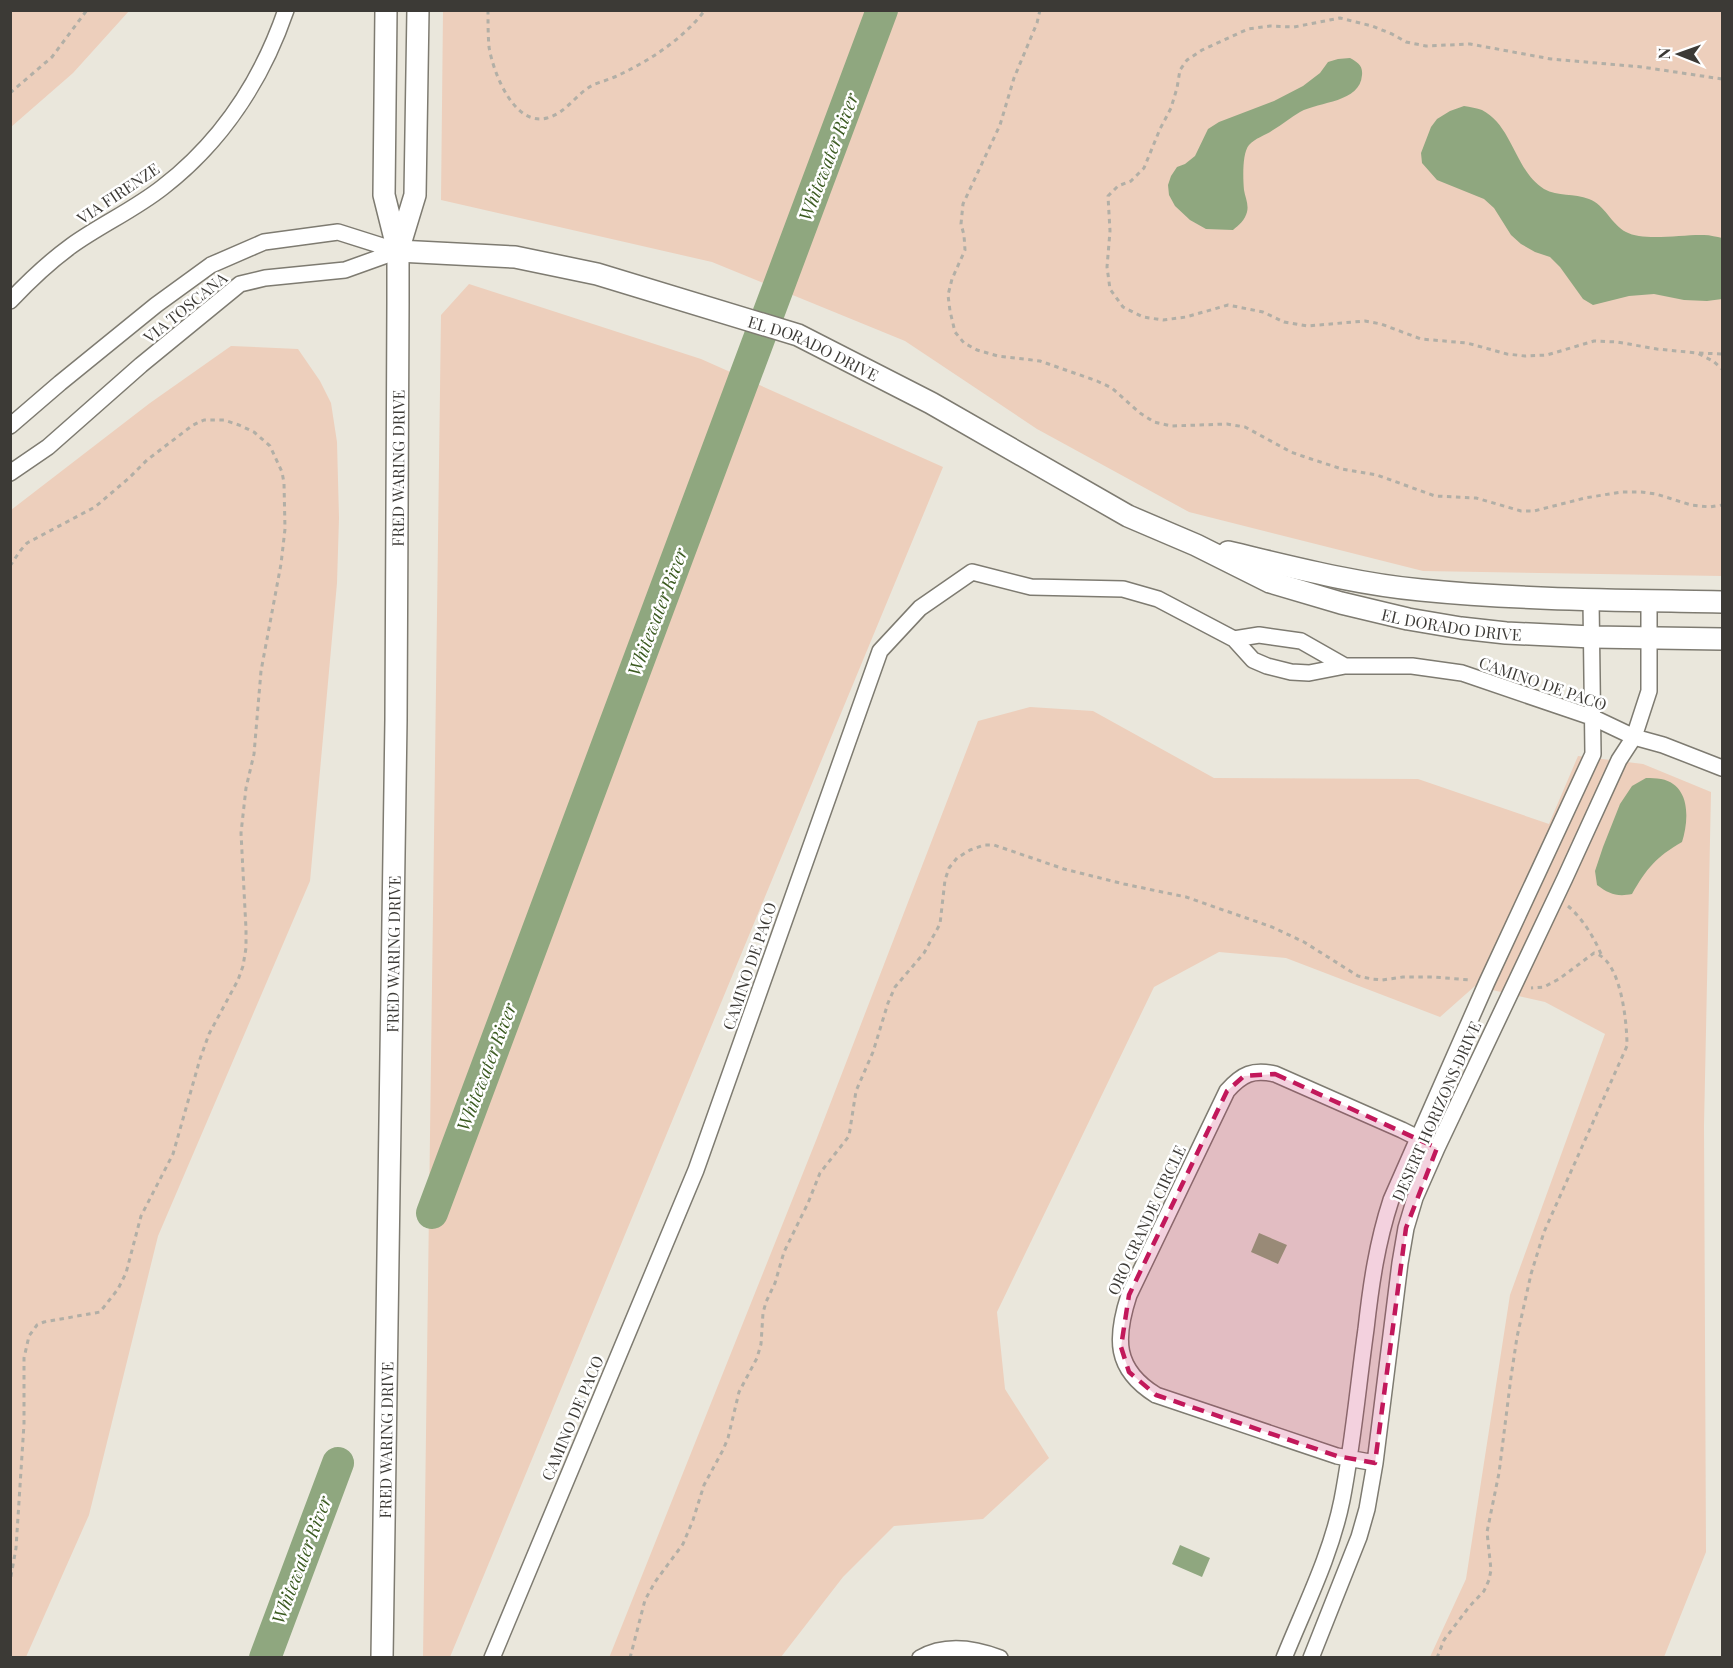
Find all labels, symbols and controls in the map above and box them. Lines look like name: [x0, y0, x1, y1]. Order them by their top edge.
north arrow: [1649, 24, 1709, 84]
text: N: [1653, 47, 1674, 60]
water label: Whitewater River: [793, 88, 864, 224]
street label: VIA FIRENZE: [72, 158, 163, 229]
street label: VIA TOSCANA: [138, 266, 232, 348]
street label: EL DORADO DRIVE: [746, 310, 883, 385]
street label: FRED WARING DRIVE: [386, 390, 408, 547]
water label: Whitewater River: [622, 543, 693, 679]
street label: EL DORADO DRIVE: [1380, 603, 1522, 644]
street label: CAMINO DE PACO: [1476, 651, 1610, 715]
street label: FRED WARING DRIVE: [381, 875, 404, 1033]
street label: CAMINO DE PACO: [717, 899, 781, 1033]
water label: Whitewater River: [451, 998, 522, 1134]
street label: DESERT HORIZONS DRIVE: [1387, 1018, 1485, 1204]
street label: ORO GRANDE CIRCLE: [1102, 1142, 1190, 1298]
street label: CAMINO DE PACO: [536, 1352, 608, 1484]
street label: FRED WARING DRIVE: [374, 1361, 397, 1519]
water label: Whitewater River: [266, 1491, 337, 1627]

